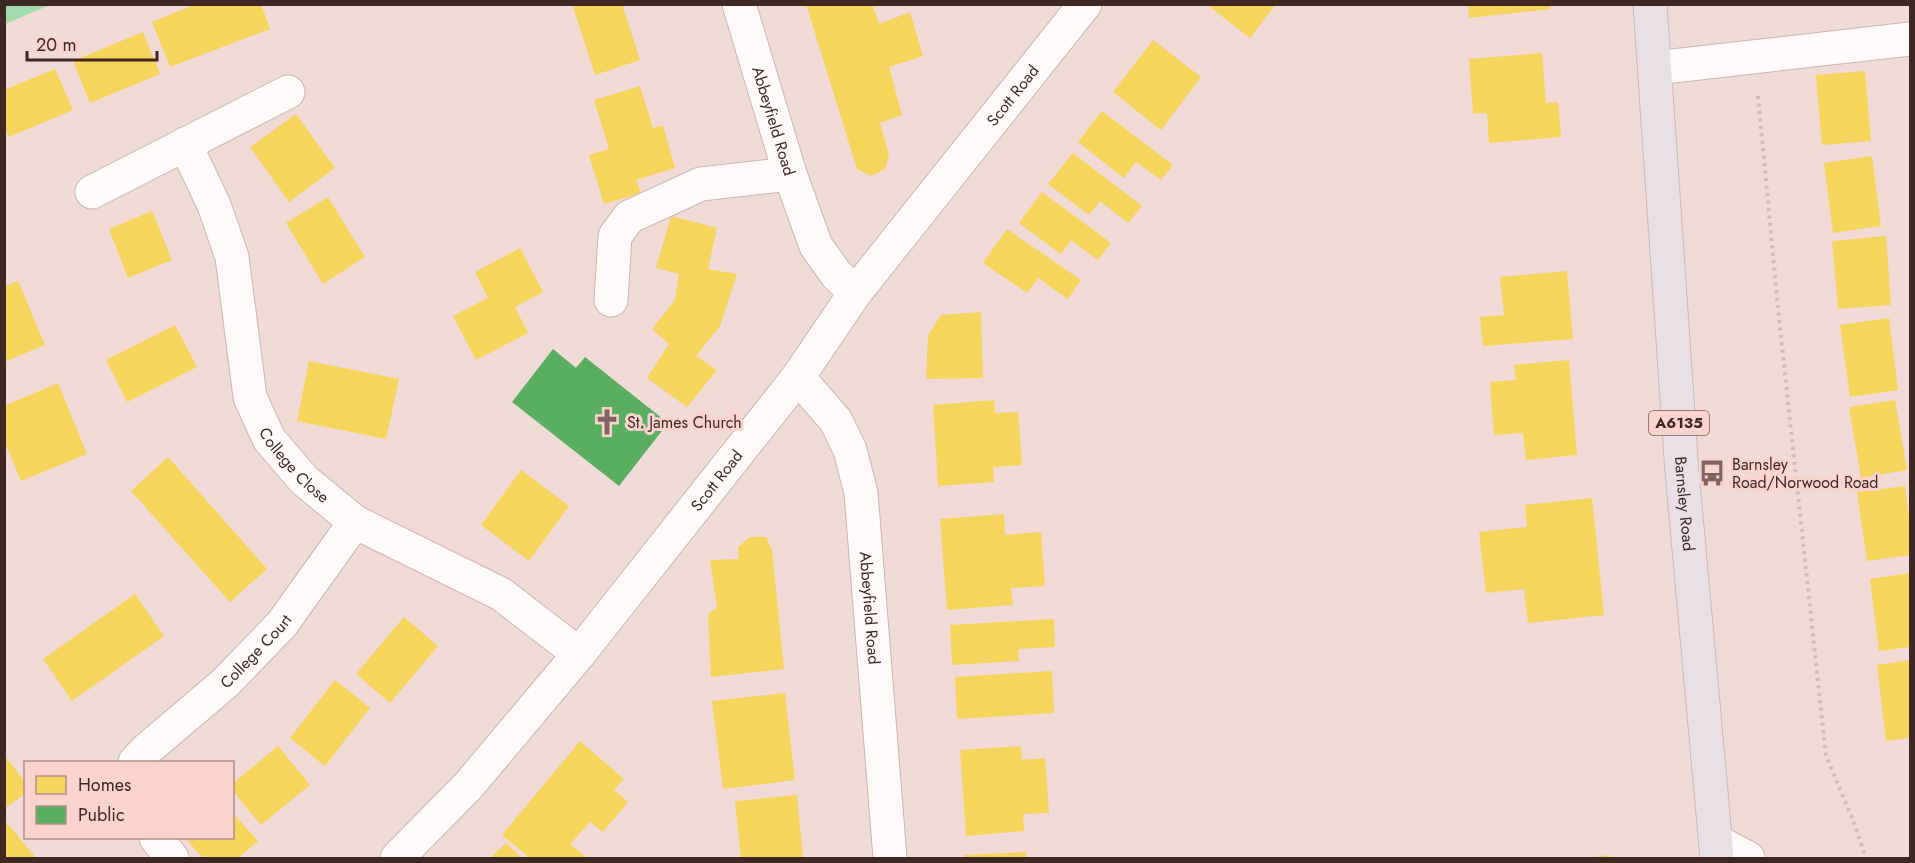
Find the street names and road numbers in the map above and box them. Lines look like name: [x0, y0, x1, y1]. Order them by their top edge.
street label: Scott Road: [981, 60, 1044, 131]
street label: Abbeyfield Road: [746, 64, 801, 178]
road number: A6135: [1649, 411, 1709, 435]
street label: College Close: [253, 424, 334, 508]
street label: Scott Road: [685, 445, 748, 516]
street label: Barnsley Road: [1669, 456, 1700, 552]
street label: Abbeyfield Road: [854, 551, 886, 665]
street label: College Court: [215, 610, 297, 694]

